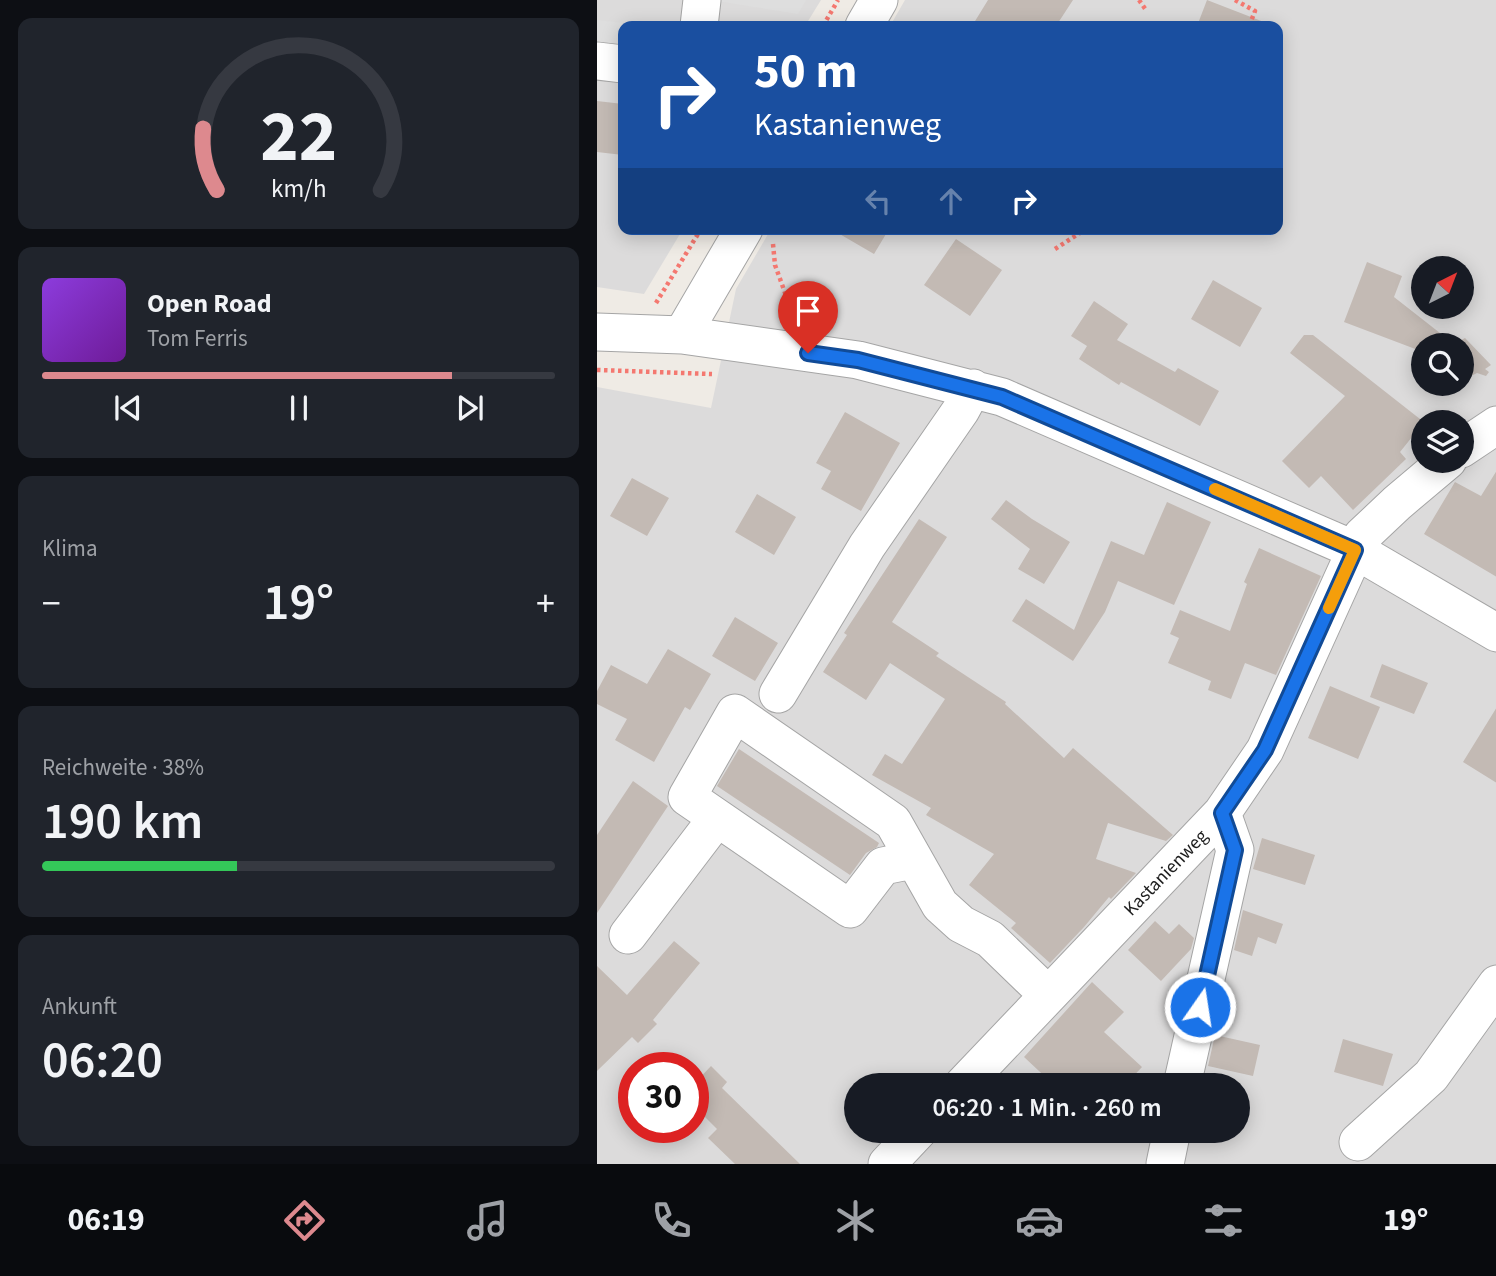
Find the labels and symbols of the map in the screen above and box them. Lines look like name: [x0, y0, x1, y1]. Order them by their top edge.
north arrow: [1411, 256, 1474, 318]
pin: [778, 281, 838, 353]
street label: Kastanienweg: [1118, 823, 1215, 922]
position arrow: [1163, 970, 1237, 1044]
speed limit sign: 30: [618, 1052, 709, 1143]

